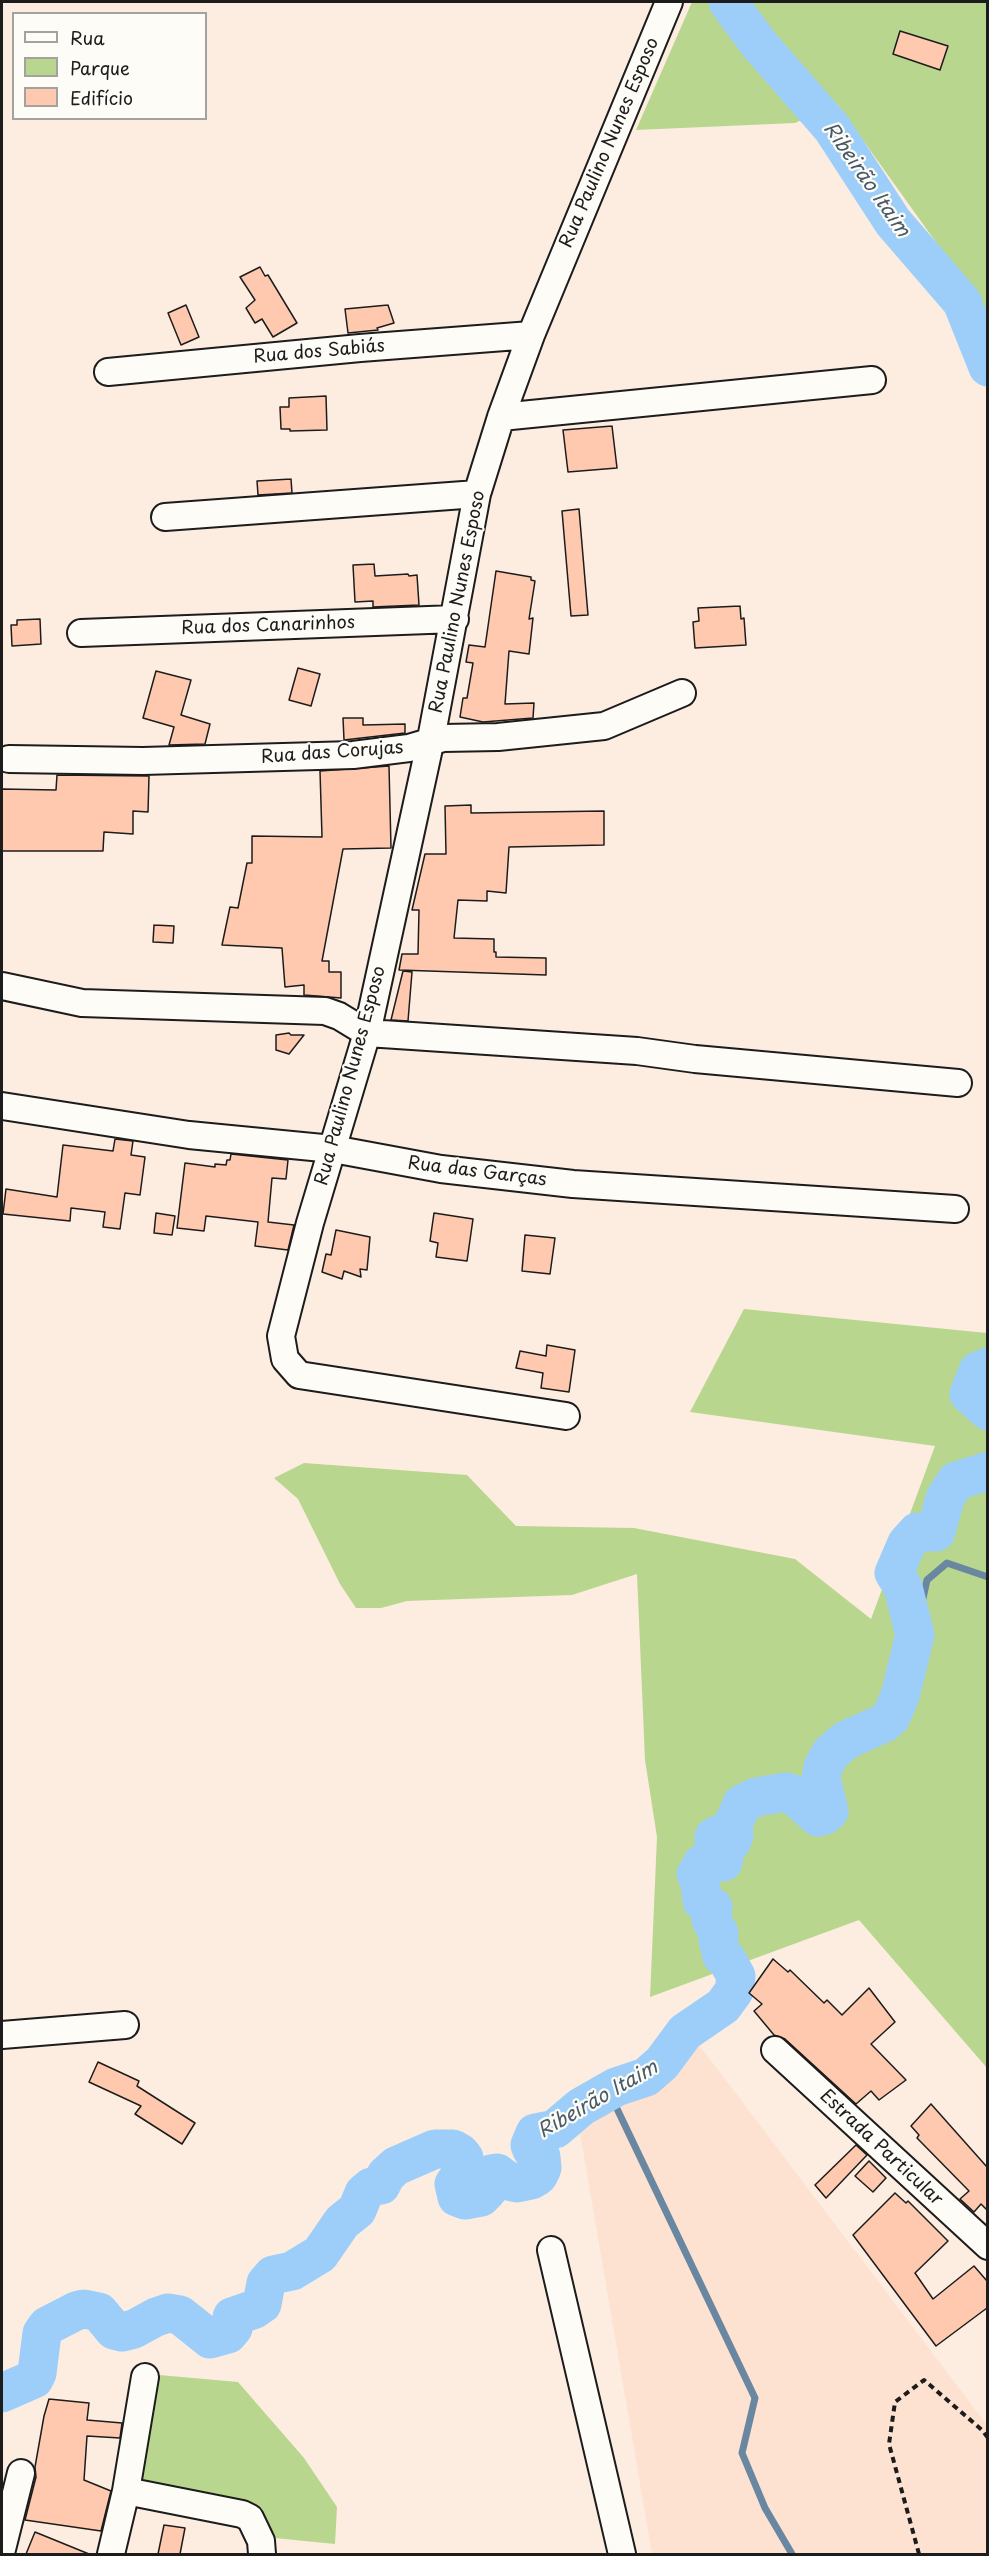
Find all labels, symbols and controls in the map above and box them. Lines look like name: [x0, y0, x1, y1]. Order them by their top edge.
legend: [12, 12, 207, 120]
text: Rua: [70, 24, 105, 51]
street label: Rua Paulino Nunes Esposo: [556, 35, 664, 251]
text: Parque: [70, 54, 130, 81]
text: Edifício: [70, 84, 133, 111]
water label: Ribeirão Itaim: [818, 118, 914, 242]
street label: Rua dos Sabiás: [252, 335, 386, 369]
street label: Rua Paulino Nunes Esposo: [426, 489, 490, 715]
street label: Rua dos Canarinhos: [181, 612, 355, 640]
street label: Rua das Corujas: [260, 737, 404, 769]
street label: Rua Paulino Nunes Esposo: [311, 964, 391, 1188]
street label: Rua das Garças: [406, 1153, 548, 1191]
water label: Ribeirão Itaim: [534, 2056, 662, 2144]
street label: Estrada Particular: [815, 2085, 947, 2211]

